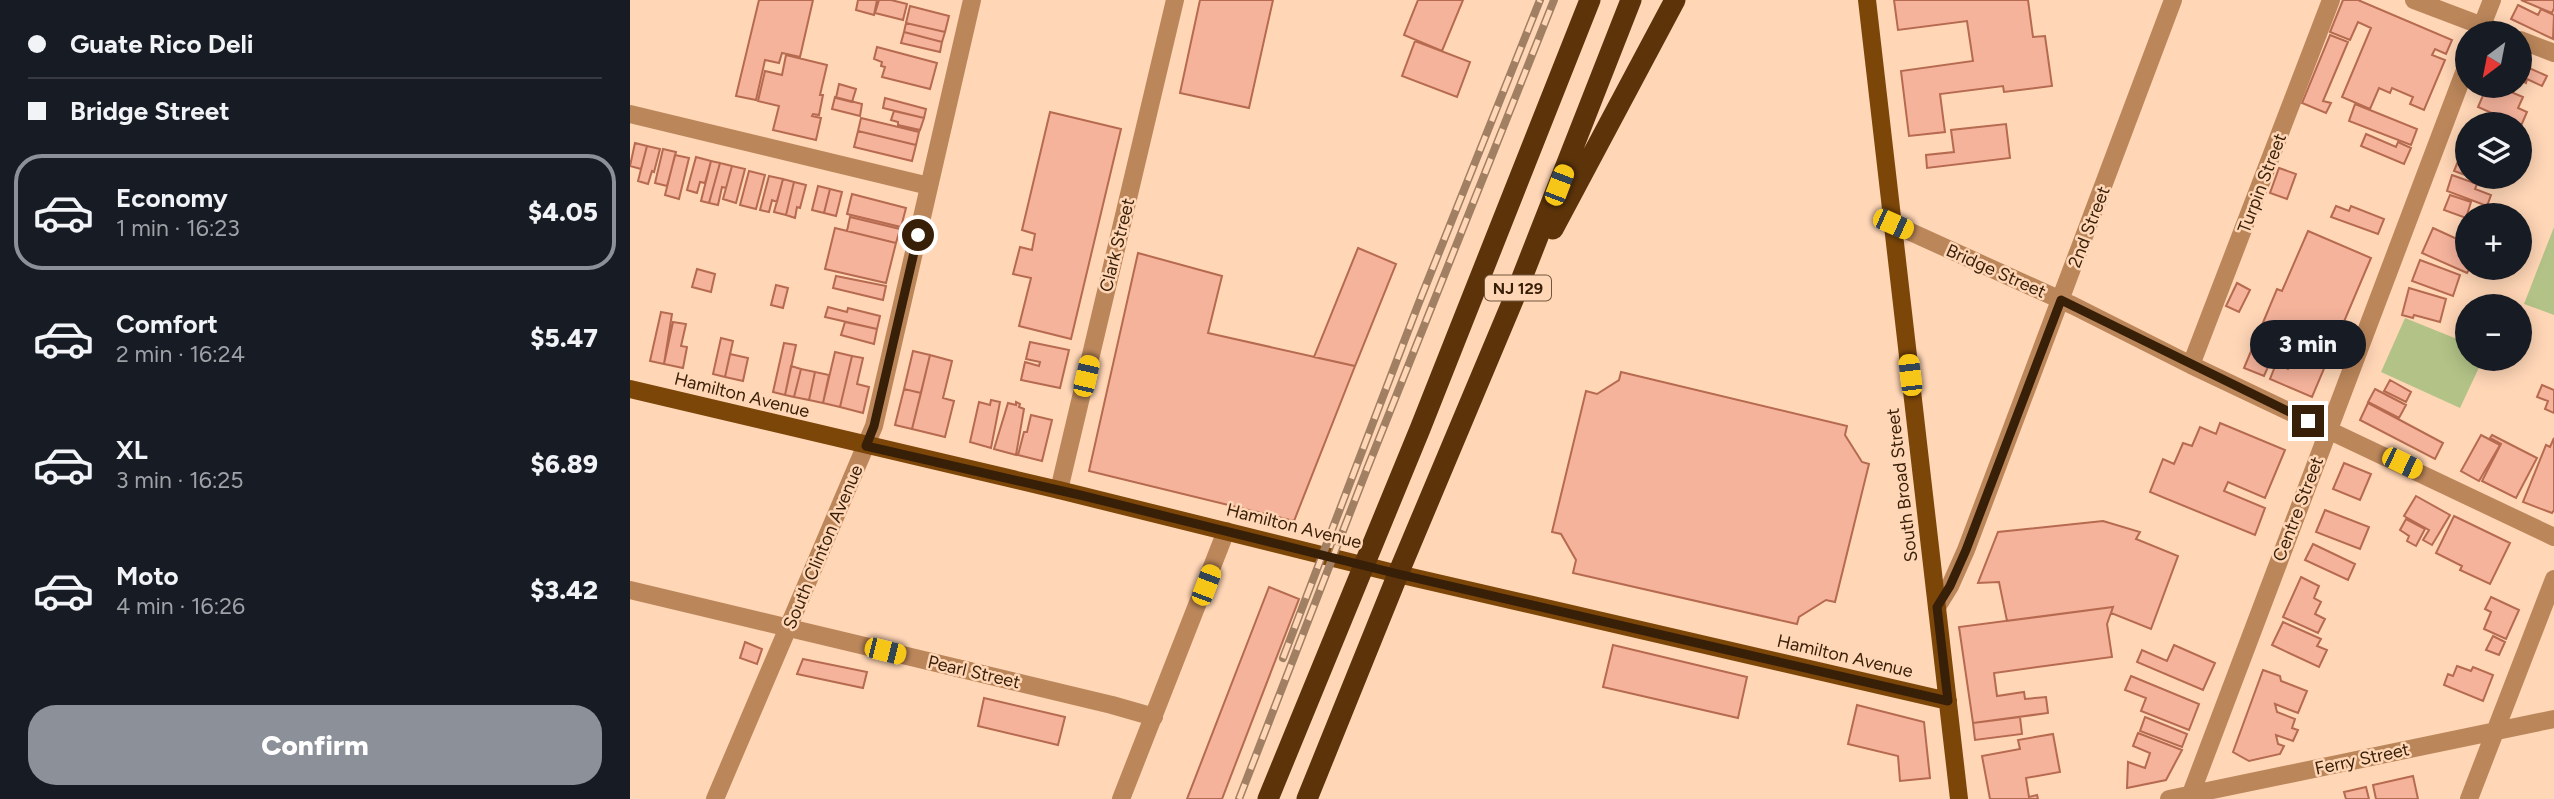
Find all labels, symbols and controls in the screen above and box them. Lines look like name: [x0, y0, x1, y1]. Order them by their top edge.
north arrow: [2455, 21, 2532, 98]
map controls: [2455, 21, 2532, 371]
text: Guate Rico Deli: [70, 28, 254, 60]
text: Bridge Street: [70, 95, 230, 127]
button: layers: [2455, 112, 2532, 189]
street label: Turpin Street: [2233, 130, 2291, 236]
car: [1542, 162, 1577, 208]
icon: car: [32, 181, 95, 244]
text: Economy: [116, 182, 228, 214]
street label: 2nd Street: [2063, 183, 2115, 271]
text: $4.05: [528, 196, 598, 228]
street label: Clark Street: [1095, 196, 1139, 294]
button: +: [2455, 203, 2532, 280]
car: [1870, 206, 1917, 242]
text: 1 min · 16:23: [116, 214, 240, 242]
route start: [902, 219, 934, 251]
street label: Bridge Street: [1943, 239, 2050, 303]
road number: NJ 129: [1485, 276, 1551, 300]
button: −: [2455, 294, 2532, 371]
icon: car: [32, 307, 95, 370]
text: Comfort: [116, 308, 218, 340]
callout: 3 min: [2250, 320, 2366, 368]
text: $5.47: [530, 322, 598, 354]
text: 3 min: [2279, 330, 2337, 358]
text: 2 min · 16:24: [116, 340, 245, 368]
car: [1072, 353, 1101, 399]
car: [1898, 353, 1923, 397]
street label: Hamilton Avenue: [672, 368, 812, 422]
route end: [2292, 405, 2324, 437]
street label: South Broad Street: [1882, 407, 1922, 563]
icon: car: [32, 433, 95, 496]
text: XL: [116, 434, 148, 466]
car: [2379, 444, 2426, 482]
text: $6.89: [530, 448, 598, 480]
street label: Centre Street: [2268, 453, 2328, 564]
street label: South Clinton Avenue: [778, 461, 868, 633]
text: 3 min · 16:25: [116, 466, 244, 494]
street label: Hamilton Avenue: [1224, 499, 1364, 553]
icon: car: [32, 559, 95, 622]
text: Moto: [116, 560, 179, 592]
car: [1189, 562, 1224, 608]
text: $3.42: [530, 574, 598, 606]
text: 4 min · 16:26: [116, 592, 245, 620]
street label: Hamilton Avenue: [1775, 630, 1915, 682]
car: [863, 636, 908, 666]
street label: Pearl Street: [926, 651, 1023, 693]
button: Confirm: [28, 705, 602, 785]
street label: Ferry Street: [2313, 738, 2411, 780]

